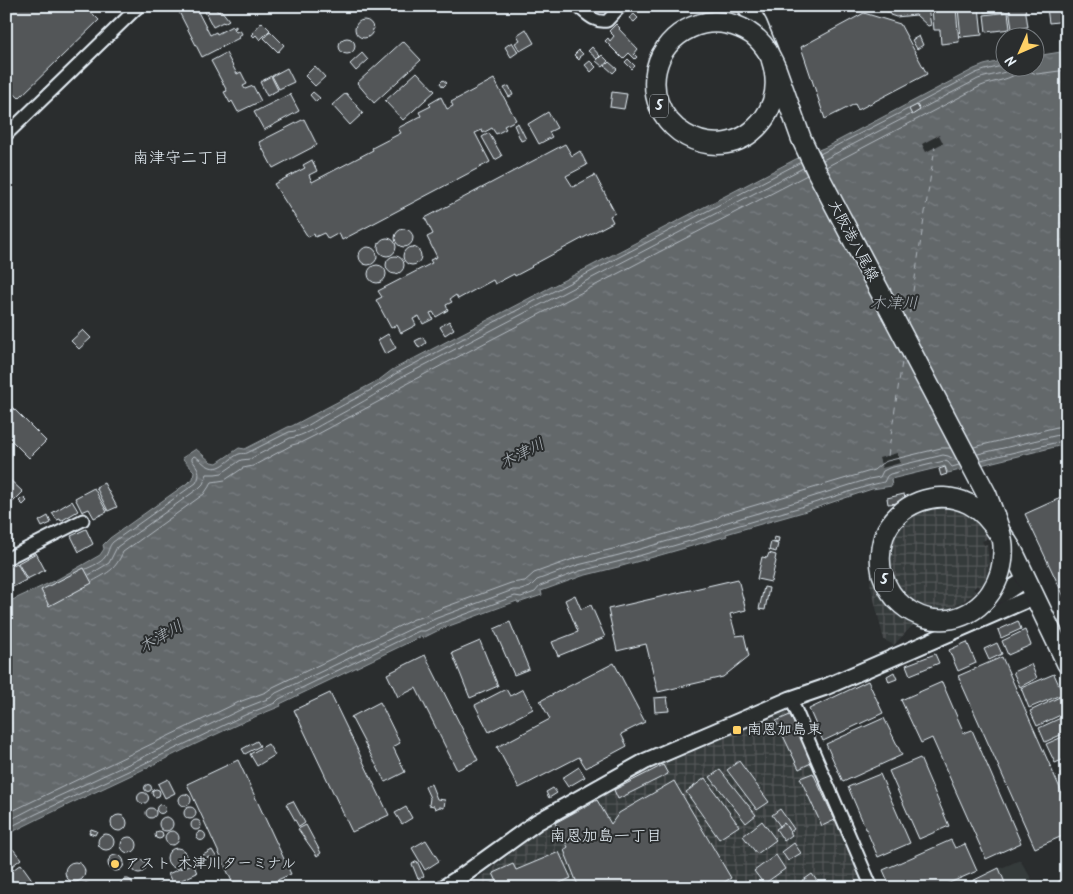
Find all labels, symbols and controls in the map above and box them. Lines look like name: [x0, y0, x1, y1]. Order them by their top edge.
north arrow: [996, 28, 1046, 78]
text: N: [1000, 49, 1022, 71]
road number: 5: [650, 94, 668, 118]
district label: 南津守二丁目: [133, 146, 229, 171]
street label: 大阪港八尾線: [821, 196, 885, 286]
water label: 木津川: [870, 291, 918, 316]
water label: 木津川: [495, 432, 549, 476]
road number: 5: [875, 568, 893, 592]
water label: 木津川: [134, 614, 188, 660]
place label: 南恩加島東: [747, 718, 822, 742]
marker: 南恩加島東: [731, 724, 743, 736]
district label: 南恩加島一丁目: [550, 824, 662, 849]
place label: アスト 木津川ターミナル: [125, 852, 296, 876]
marker: アスト 木津川ターミナル: [109, 858, 121, 870]

